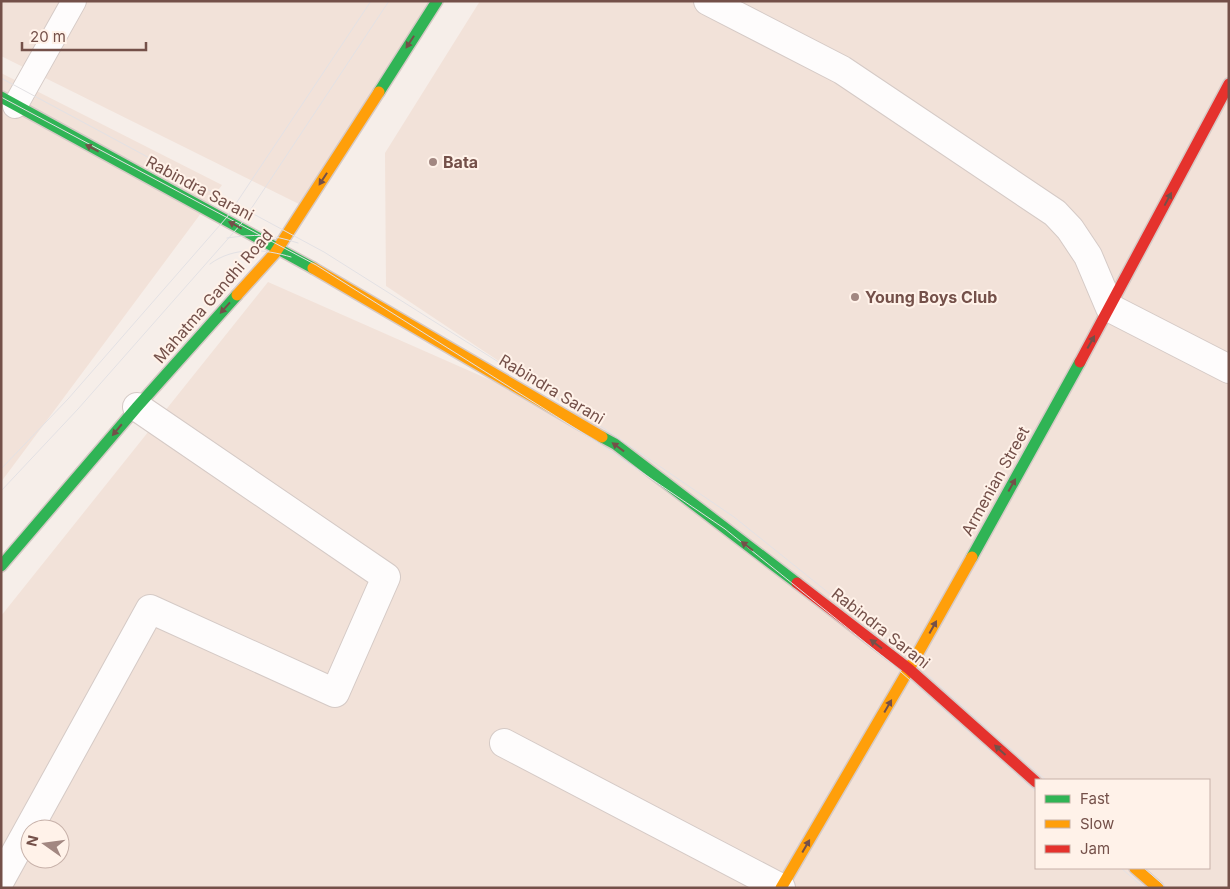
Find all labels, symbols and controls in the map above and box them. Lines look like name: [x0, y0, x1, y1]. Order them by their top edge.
scale bar: [22, 20, 146, 52]
text: 20 m: [30, 27, 66, 46]
one-way arrow: [406, 36, 415, 49]
one-way arrow: [85, 144, 100, 152]
street label: Rabindra Sarani: [143, 151, 257, 225]
place label: Bata: [443, 152, 478, 172]
marker: Bata: [427, 156, 439, 168]
one-way arrow: [318, 172, 327, 186]
one-way arrow: [1164, 192, 1172, 207]
one-way arrow: [228, 221, 243, 229]
street label: Mahatma Gandhi Road: [149, 225, 277, 367]
place label: Young Boys Club: [865, 287, 997, 307]
marker: Young Boys Club: [849, 291, 861, 303]
one-way arrow: [219, 302, 231, 314]
one-way arrow: [1086, 336, 1095, 349]
street label: Rabindra Sarani: [496, 350, 608, 428]
one-way arrow: [111, 423, 123, 435]
street label: Armenian Street: [957, 423, 1033, 539]
one-way arrow: [611, 442, 625, 452]
one-way arrow: [1008, 477, 1016, 492]
one-way arrow: [741, 540, 754, 551]
street label: Rabindra Sarani: [828, 583, 934, 673]
one-way arrow: [929, 619, 937, 634]
one-way arrow: [869, 639, 883, 649]
one-way arrow: [884, 699, 893, 712]
one-way arrow: [994, 744, 1006, 756]
legend: [1035, 779, 1210, 869]
text: Fast: [1080, 789, 1110, 808]
text: Slow: [1080, 814, 1114, 833]
north arrow: [20, 819, 70, 869]
text: N: [22, 834, 41, 848]
one-way arrow: [801, 839, 810, 852]
text: Jam: [1080, 839, 1110, 858]

